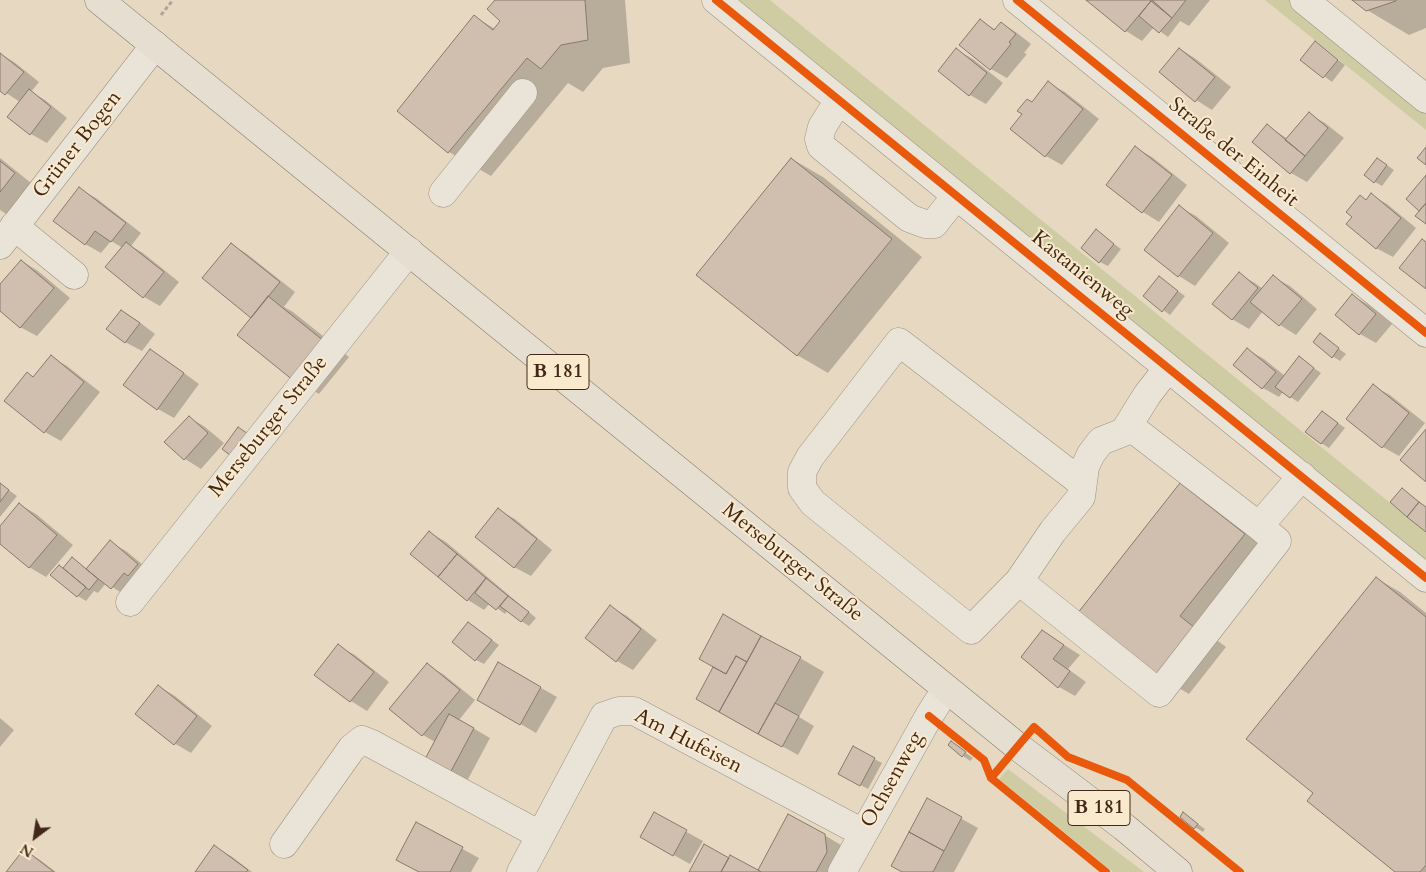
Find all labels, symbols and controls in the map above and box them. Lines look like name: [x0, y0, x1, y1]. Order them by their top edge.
street label: Grüner Bogen: [28, 86, 128, 204]
street label: Straße der Einheit: [1163, 93, 1303, 213]
street label: Kastanienweg: [1026, 226, 1138, 324]
street label: Merseburger Straße: [204, 351, 334, 503]
road number: B 181: [527, 354, 589, 390]
street label: Merseburger Straße: [716, 498, 868, 628]
street label: Am Hufeisen: [630, 704, 746, 780]
street label: Ochsenweg: [856, 728, 930, 832]
road number: B 181: [1068, 790, 1130, 826]
north arrow: [10, 812, 60, 862]
text: N: [17, 839, 37, 862]

